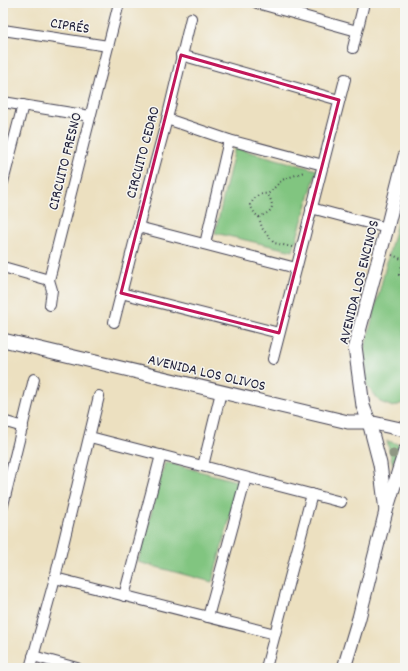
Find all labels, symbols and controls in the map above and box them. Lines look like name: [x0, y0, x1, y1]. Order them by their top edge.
street label: CIPRÉS: [48, 13, 91, 41]
street label: CIRCUITO CEDRO: [121, 104, 167, 201]
street label: CIRCUITO FRESNO: [43, 110, 89, 213]
street label: AVENIDA LOS ENCINOS: [334, 218, 386, 347]
street label: AVENIDA LOS OLIVOS: [145, 350, 268, 398]

